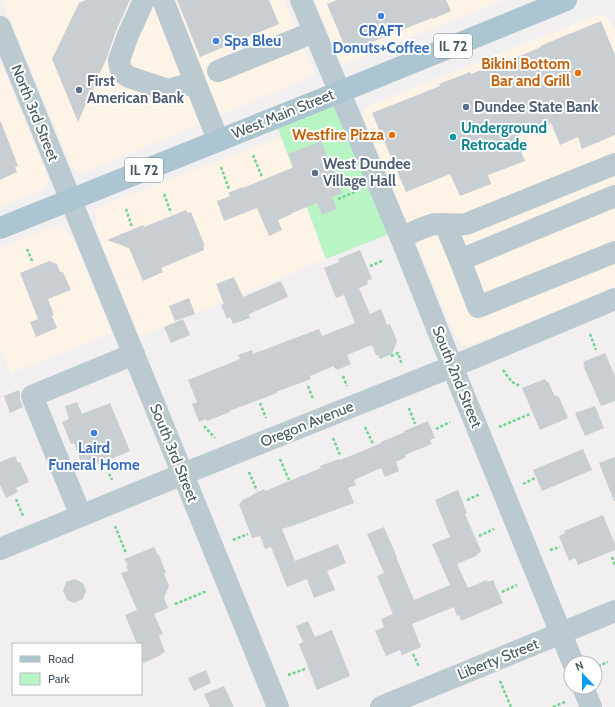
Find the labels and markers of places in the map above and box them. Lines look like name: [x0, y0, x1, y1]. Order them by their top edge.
marker: CRAFT Donuts+Coffee: [376, 11, 386, 21]
place label: CRAFT Donuts+Coffee: [332, 22, 430, 57]
place label: Spa Bleu: [224, 32, 281, 50]
marker: Spa Bleu: [211, 36, 221, 46]
place label: Bikini Bottom Bar and Grill: [481, 55, 570, 90]
marker: Bikini Bottom Bar and Grill: [573, 68, 583, 78]
place label: First American Bank: [87, 72, 185, 107]
marker: First American Bank: [74, 85, 84, 95]
place label: Dundee State Bank: [474, 98, 599, 116]
marker: Dundee State Bank: [461, 102, 471, 112]
place label: Underground Retrocade: [461, 119, 547, 154]
place label: Westfire Pizza: [292, 126, 385, 144]
marker: Westfire Pizza: [387, 130, 397, 140]
marker: Underground Retrocade: [448, 132, 458, 142]
place label: West Dundee Village Hall: [323, 155, 411, 190]
marker: West Dundee Village Hall: [310, 168, 320, 178]
marker: Laird Funeral Home: [89, 428, 99, 438]
place label: Laird Funeral Home: [48, 439, 140, 474]

